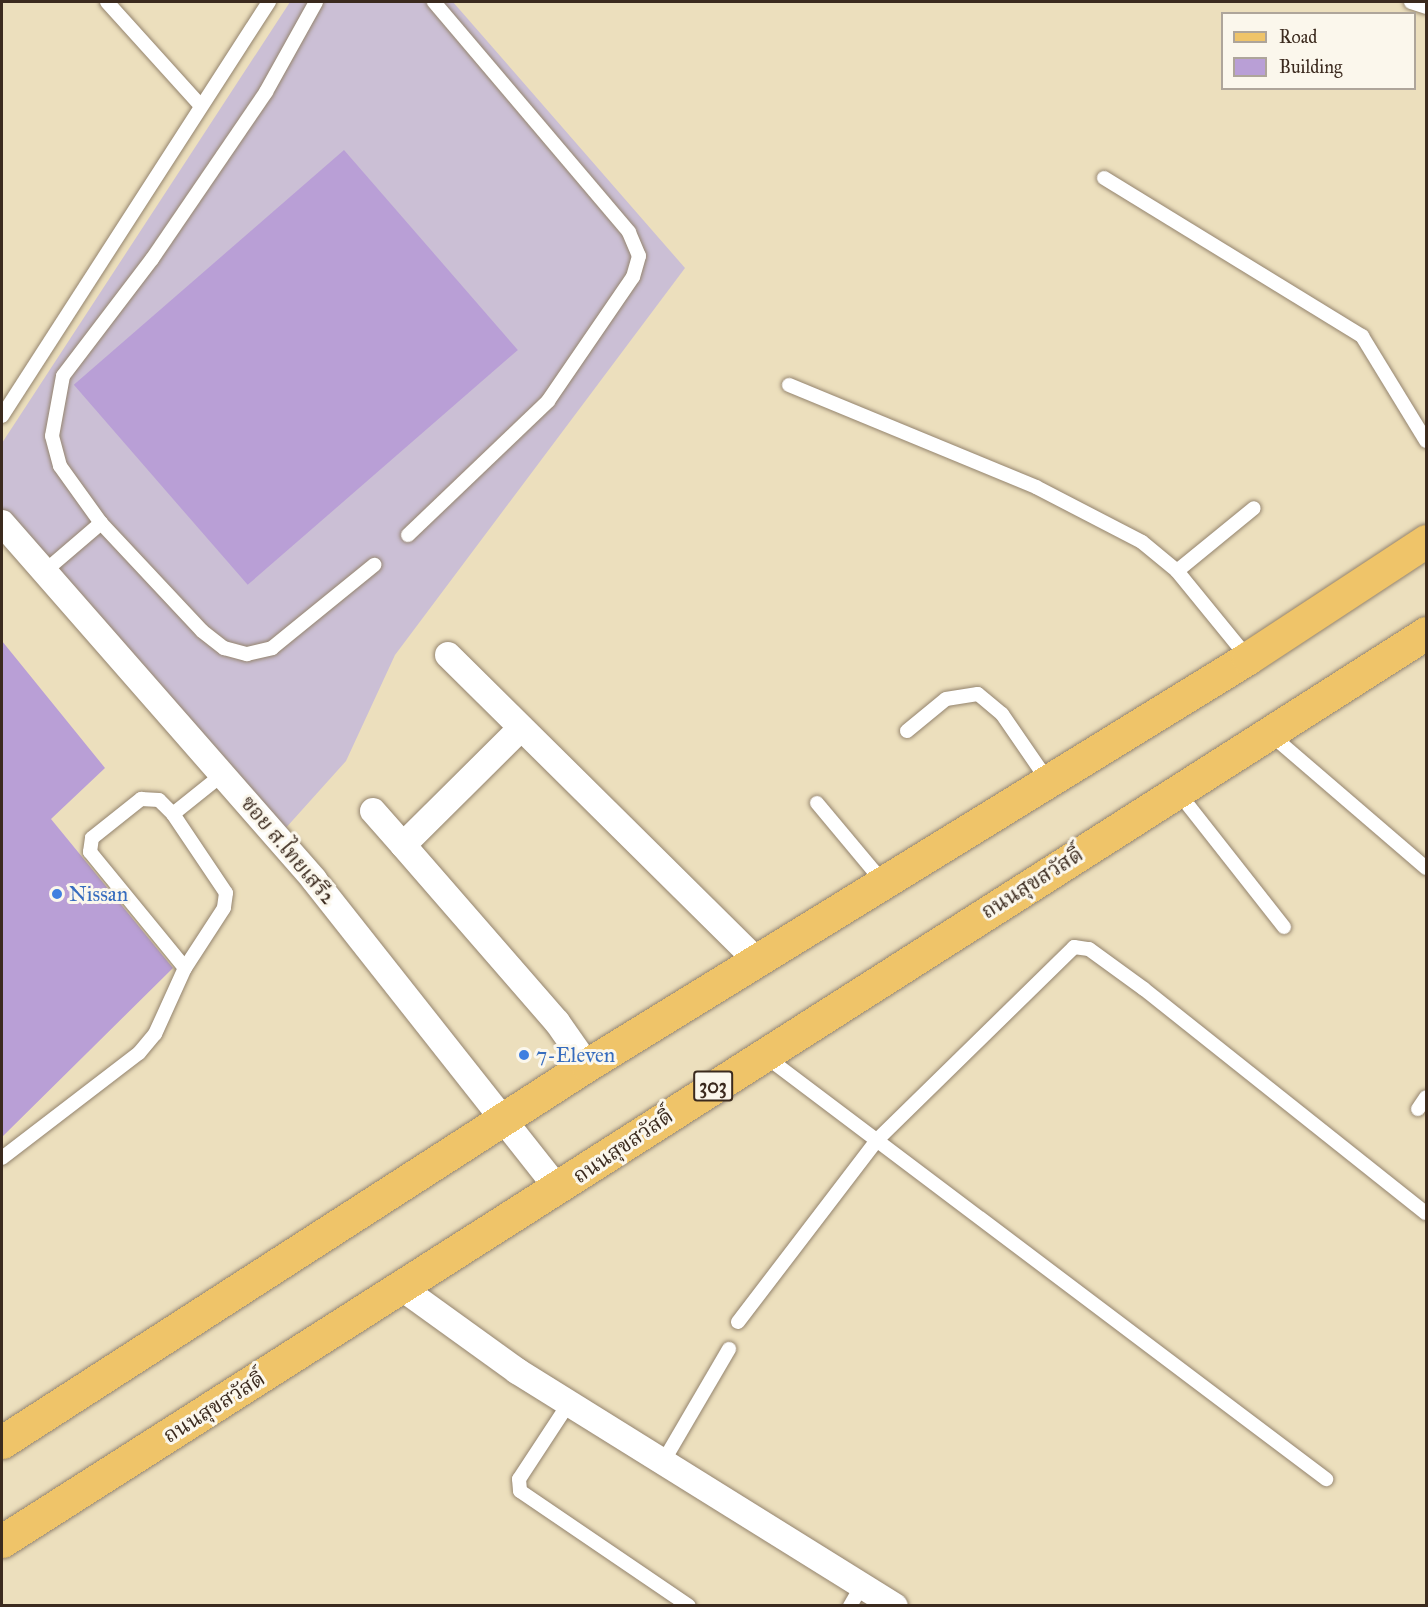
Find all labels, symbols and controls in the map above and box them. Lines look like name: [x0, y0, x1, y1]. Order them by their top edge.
legend: [1221, 12, 1416, 90]
text: Road: [1279, 26, 1317, 48]
text: Building: [1279, 56, 1342, 78]
street label: ซอย ส.ไทยเสรี2: [235, 791, 341, 909]
street label: ถนนสุขสวัสดิ์: [976, 842, 1088, 924]
place label: Nissan: [69, 881, 128, 907]
marker: Nissan: [50, 887, 64, 901]
place label: 7-Eleven: [536, 1042, 615, 1068]
marker: 7-Eleven: [517, 1048, 531, 1062]
road number: 303: [692, 1069, 734, 1103]
street label: ถนนสุขสวัสดิ์: [568, 1103, 678, 1189]
street label: ถนนสุขสวัสดิ์: [158, 1366, 270, 1448]

